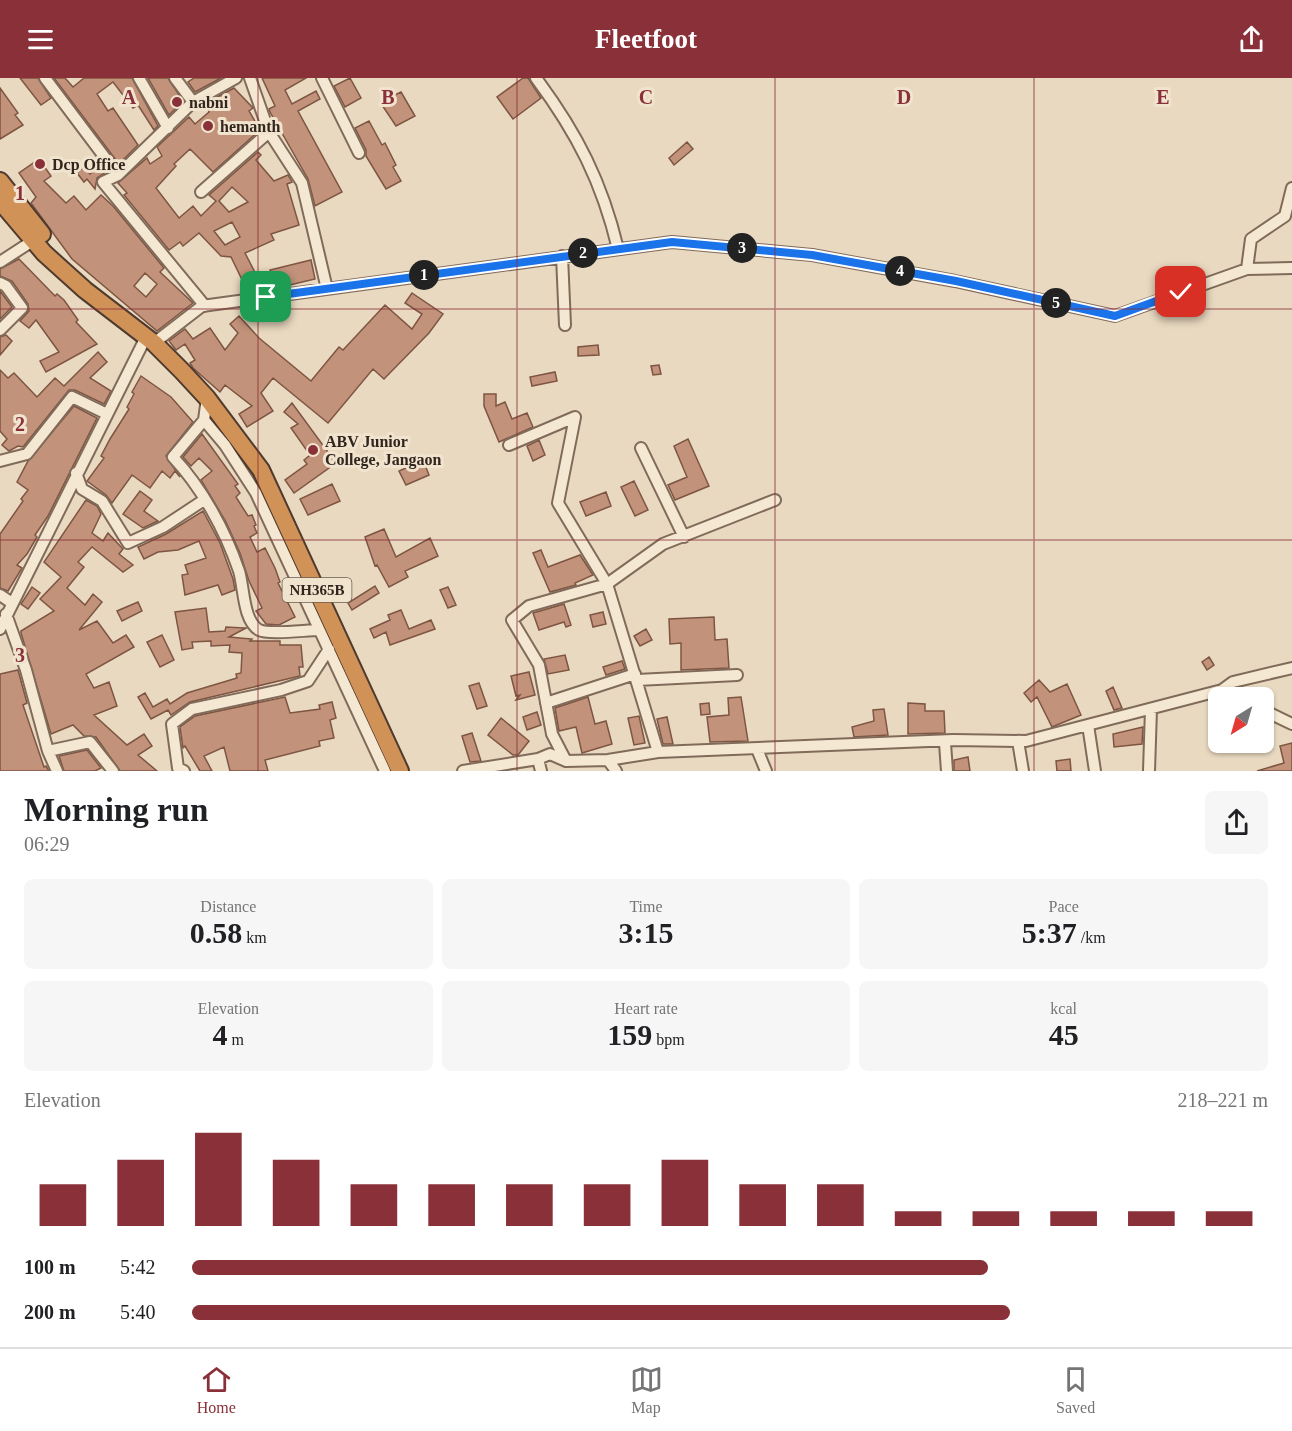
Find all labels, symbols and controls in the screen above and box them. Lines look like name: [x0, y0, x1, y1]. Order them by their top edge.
icon: menu: [24, 23, 57, 56]
icon: share: [1235, 23, 1268, 56]
text: Fleetfoot: [595, 24, 697, 54]
text: A: [122, 86, 137, 108]
text: B: [381, 86, 395, 108]
text: C: [639, 86, 653, 108]
text: D: [897, 86, 911, 108]
text: E: [1156, 86, 1170, 108]
place label: nabni: [189, 94, 229, 111]
marker: nabni: [170, 95, 184, 109]
place label: hemanth: [220, 118, 281, 135]
marker: hemanth: [201, 119, 215, 133]
place label: Dcp Office: [52, 156, 125, 174]
marker: Dcp Office: [33, 157, 47, 171]
text: 1: [15, 182, 25, 204]
pin: 3: [727, 233, 757, 263]
pin: 2: [568, 238, 598, 268]
text: 3: [738, 239, 746, 256]
text: 2: [579, 244, 587, 261]
pin: 4: [885, 256, 915, 286]
pin: 1: [409, 260, 439, 290]
text: 4: [896, 262, 904, 279]
text: 1: [420, 266, 428, 283]
pin: [1155, 266, 1206, 317]
pin: [240, 271, 291, 322]
icon: check: [1164, 275, 1197, 308]
icon: arrive: [249, 280, 282, 313]
pin: 5: [1041, 288, 1071, 318]
text: 5: [1052, 294, 1060, 311]
text: 2: [15, 413, 25, 435]
place label: ABV Junior College, Jangaon: [325, 433, 442, 469]
marker: ABV Junior College, Jangaon: [306, 443, 320, 457]
road number: NH365B: [282, 578, 352, 602]
text: 3: [15, 644, 25, 666]
north arrow: [1208, 687, 1274, 753]
map controls: [1208, 687, 1274, 753]
button: share: [1205, 791, 1268, 854]
text: Morning run: [24, 792, 208, 828]
text: 06:29: [24, 833, 70, 855]
text: Distance: [200, 898, 256, 915]
text: Time: [629, 898, 663, 915]
text: Pace: [1049, 898, 1079, 915]
text: 0.58: [190, 916, 242, 949]
text: 3:15: [618, 916, 673, 949]
text: 5:37: [1022, 916, 1077, 949]
text: km: [242, 929, 267, 946]
text: /km: [1077, 929, 1106, 946]
text: Elevation: [198, 1000, 259, 1017]
text: Heart rate: [614, 1000, 678, 1017]
text: kcal: [1050, 1000, 1077, 1017]
text: 4: [213, 1018, 228, 1051]
text: 159: [607, 1018, 652, 1051]
text: 45: [1049, 1018, 1079, 1051]
text: m: [228, 1031, 244, 1048]
text: bpm: [652, 1031, 685, 1048]
text: Elevation: [24, 1089, 101, 1111]
text: 218–221 m: [1177, 1089, 1268, 1111]
text: 100 m: [24, 1256, 76, 1278]
text: 5:42: [120, 1256, 156, 1278]
text: 200 m: [24, 1301, 76, 1323]
text: 5:40: [120, 1301, 156, 1323]
tab: Home: [197, 1363, 236, 1417]
tab: Map: [630, 1363, 663, 1417]
tab: Saved: [1056, 1363, 1095, 1417]

